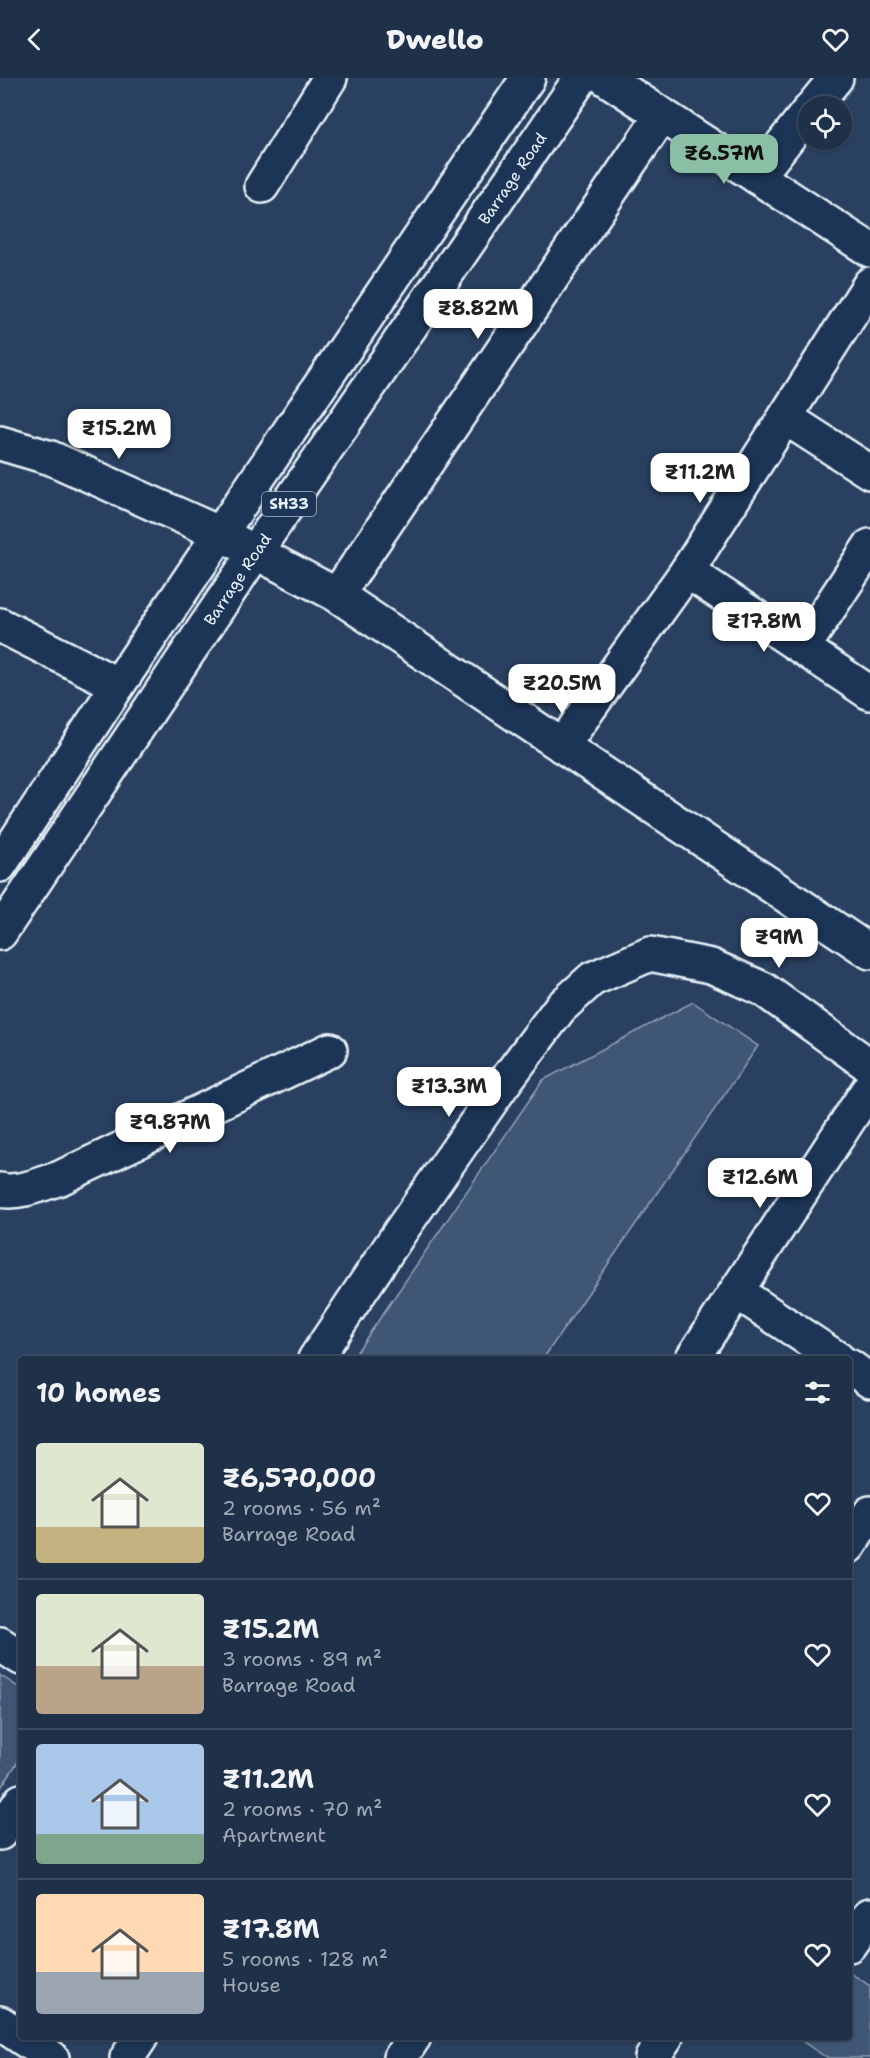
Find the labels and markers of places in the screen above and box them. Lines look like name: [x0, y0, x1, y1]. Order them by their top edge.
pin: ₹6.57M: [675, 134, 773, 185]
pin: ₹8.82M: [429, 289, 527, 340]
pin: ₹15.2M: [70, 409, 168, 460]
pin: ₹11.2M: [651, 453, 749, 504]
pin: ₹17.8M: [715, 602, 813, 653]
pin: ₹20.5M: [513, 664, 611, 715]
pin: ₹9M: [750, 918, 808, 969]
pin: ₹13.3M: [400, 1067, 498, 1118]
pin: ₹9.87M: [121, 1103, 219, 1154]
pin: ₹12.6M: [711, 1158, 809, 1209]

